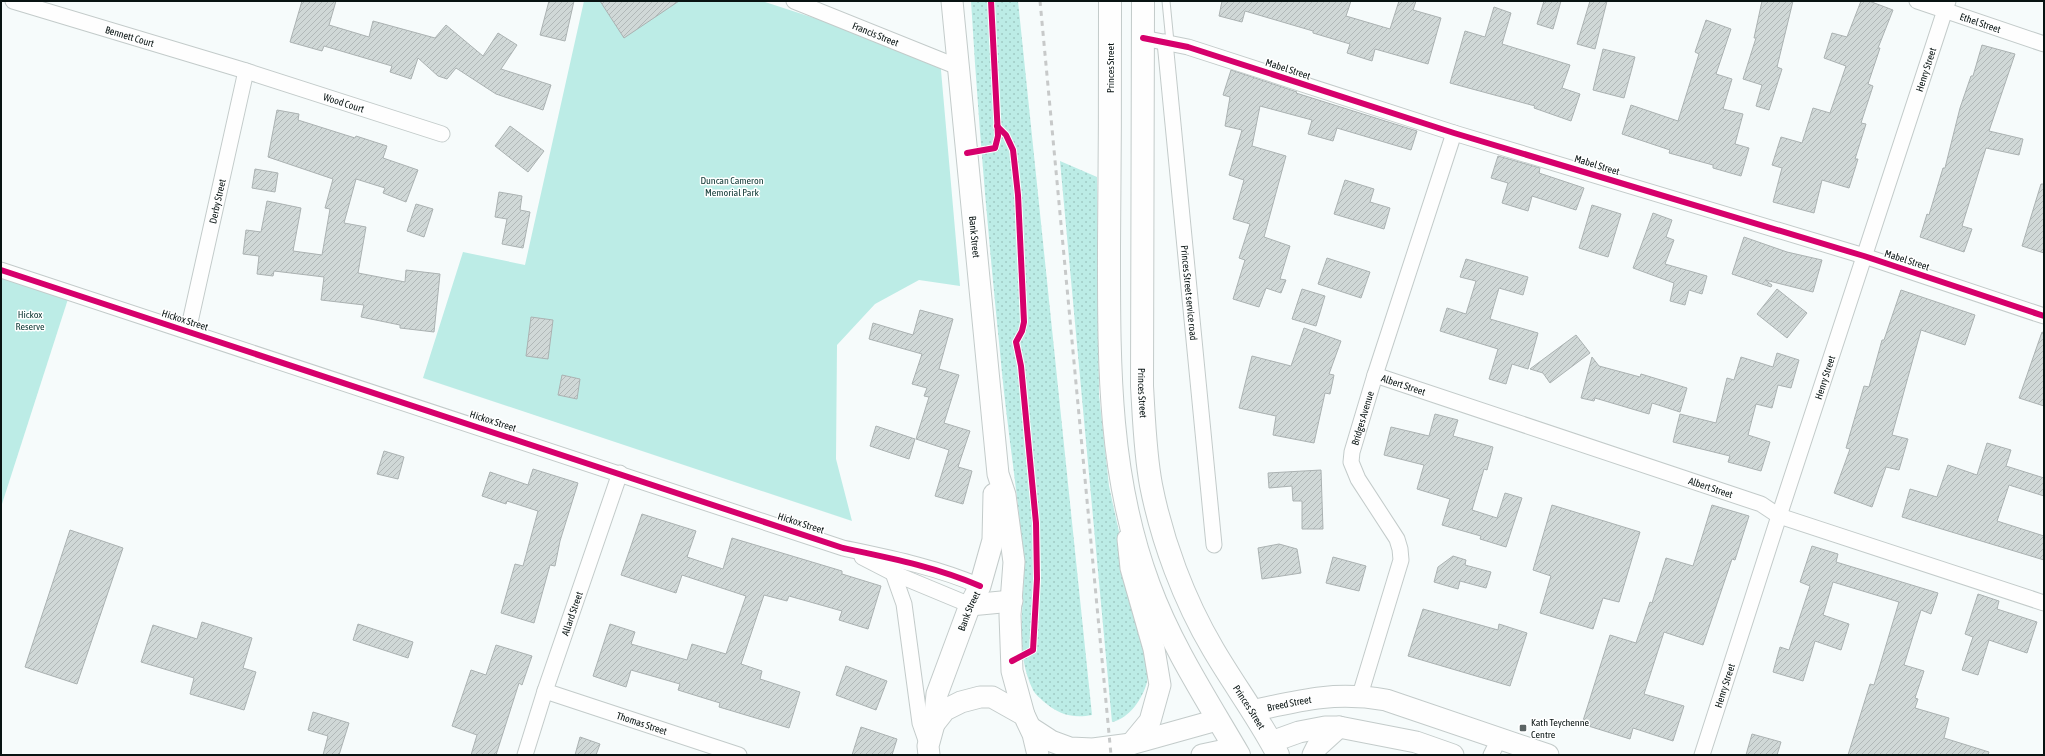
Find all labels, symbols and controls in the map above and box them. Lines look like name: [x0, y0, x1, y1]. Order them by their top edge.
street label: Ethel Street: [1959, 10, 2002, 35]
street label: Francis Street: [851, 20, 901, 48]
street label: Bennett Court: [104, 24, 156, 49]
street label: Princes Street: [1105, 43, 1116, 93]
street label: Henry Street: [1913, 46, 1938, 93]
street label: Mabel Street: [1264, 57, 1312, 81]
street label: Wood Court: [322, 91, 366, 114]
street label: Mabel Street: [1573, 153, 1621, 177]
park label: Duncan Cameron Memorial Park: [700, 175, 764, 198]
street label: Derby Street: [207, 178, 227, 224]
street label: Bank Street: [967, 215, 982, 258]
street label: Princes Street service road: [1179, 245, 1200, 341]
street label: Mabel Street: [1883, 248, 1931, 272]
street label: Hickox Street: [160, 307, 210, 333]
park label: Hickox Reserve: [15, 309, 45, 332]
street label: Henry Street: [1812, 354, 1837, 401]
street label: Princes Street: [1136, 368, 1149, 418]
street label: Albert Street: [1380, 372, 1427, 397]
street label: Bridges Avenue: [1349, 389, 1376, 446]
street label: Hickox Street: [468, 408, 518, 434]
street label: Albert Street: [1687, 475, 1734, 500]
street label: Hickox Street: [776, 510, 826, 536]
street label: Bank Street: [955, 589, 982, 632]
street label: Allard Street: [559, 590, 584, 637]
street label: Henry Street: [1712, 662, 1737, 709]
street label: Princes Street: [1231, 683, 1268, 731]
street label: Breed Street: [1266, 693, 1312, 713]
street label: Thomas Street: [615, 710, 669, 736]
place label: Kath Teychenne Centre: [1531, 717, 1589, 740]
marker: Kath Teychenne Centre: [1518, 723, 1528, 733]

